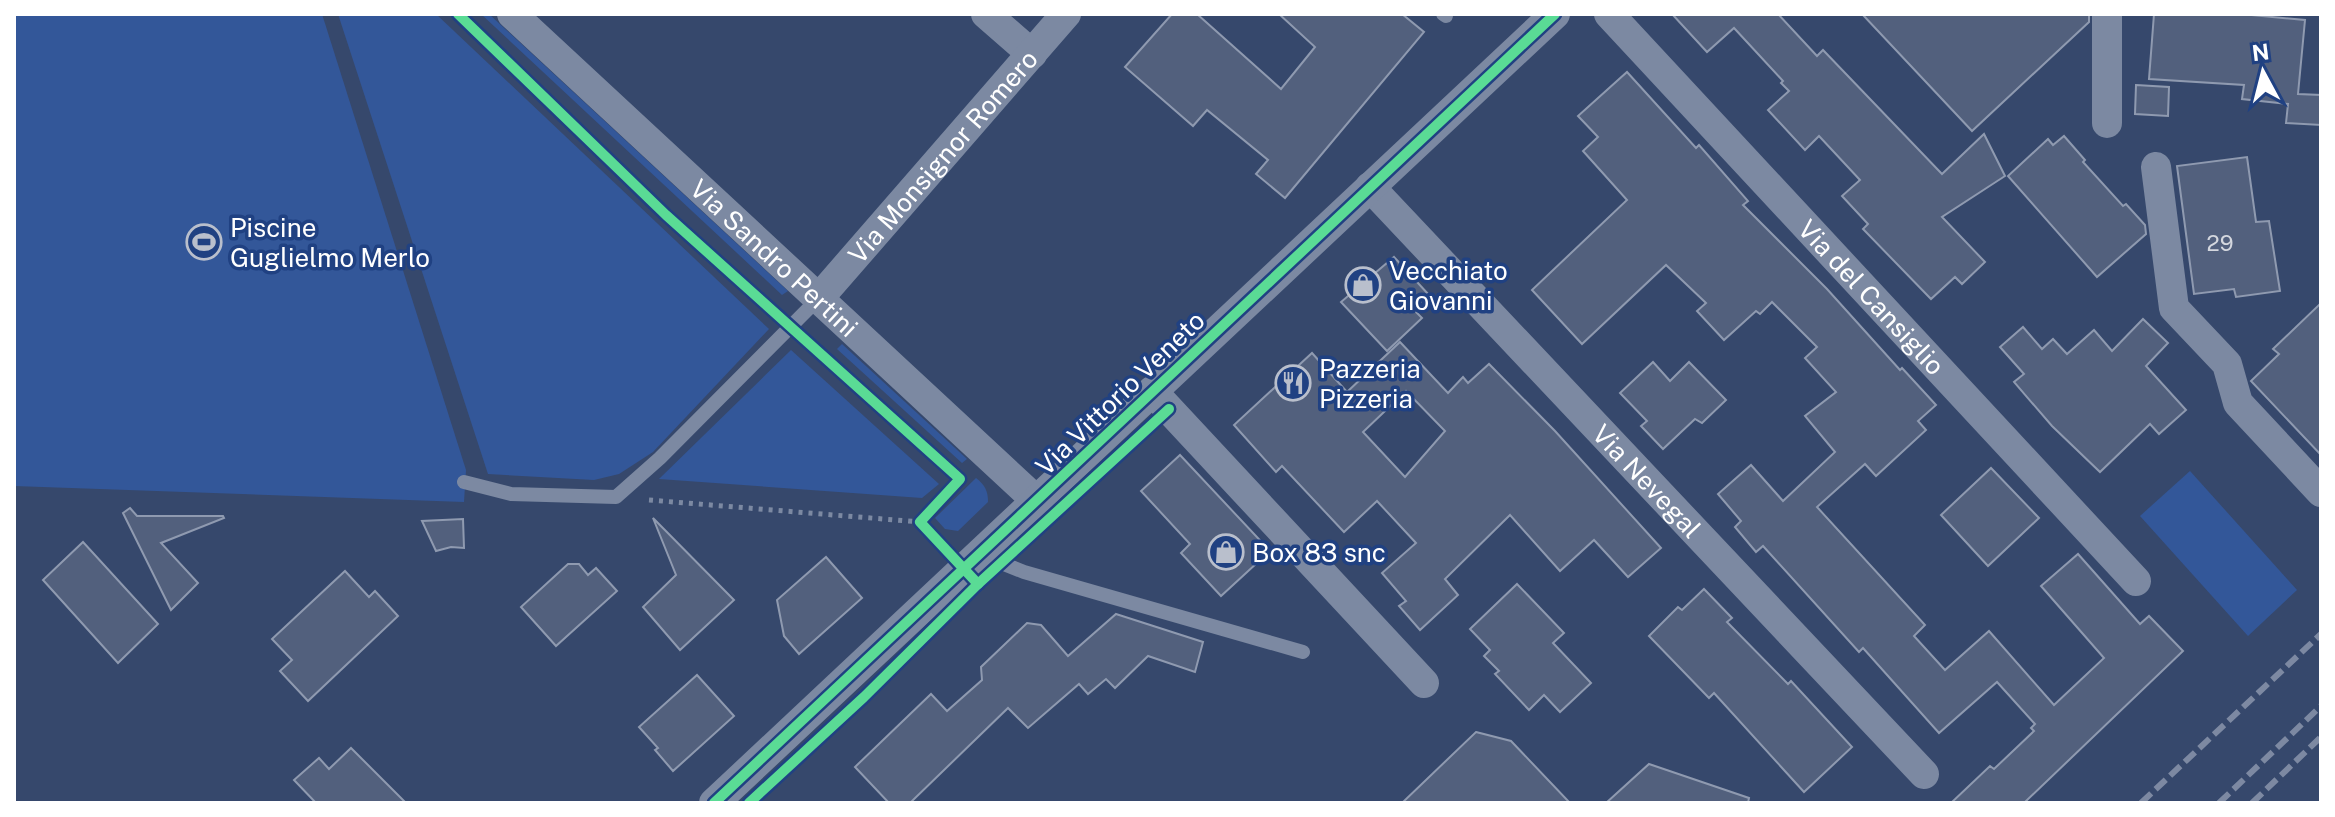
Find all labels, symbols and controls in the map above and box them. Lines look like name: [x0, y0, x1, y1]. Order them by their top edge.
north arrow: [2223, 32, 2303, 112]
text: N: [2250, 38, 2271, 66]
street label: Via Monsignor Romero: [841, 43, 1044, 269]
street label: Via Sandro Pertini: [684, 172, 865, 343]
place label: Piscine Guglielmo Merlo: [230, 212, 430, 273]
street label: Via del Cansiglio: [1792, 213, 1951, 381]
sports icon: Piscine Guglielmo Merlo: [185, 223, 223, 261]
house number: 29: [2207, 230, 2233, 256]
place label: Vecchiato Giovanni: [1389, 255, 1508, 316]
shop icon: Vecchiato Giovanni: [1344, 266, 1382, 304]
street label: Via Vittorio Veneto: [1029, 304, 1211, 482]
place label: Pazzeria Pizzeria: [1319, 353, 1421, 414]
restaurant icon: Pazzeria Pizzeria: [1274, 364, 1312, 402]
street label: Via Nevegal: [1587, 418, 1708, 544]
shop icon: Box 83 snc: [1207, 533, 1245, 571]
place label: Box 83 snc: [1252, 537, 1386, 568]

